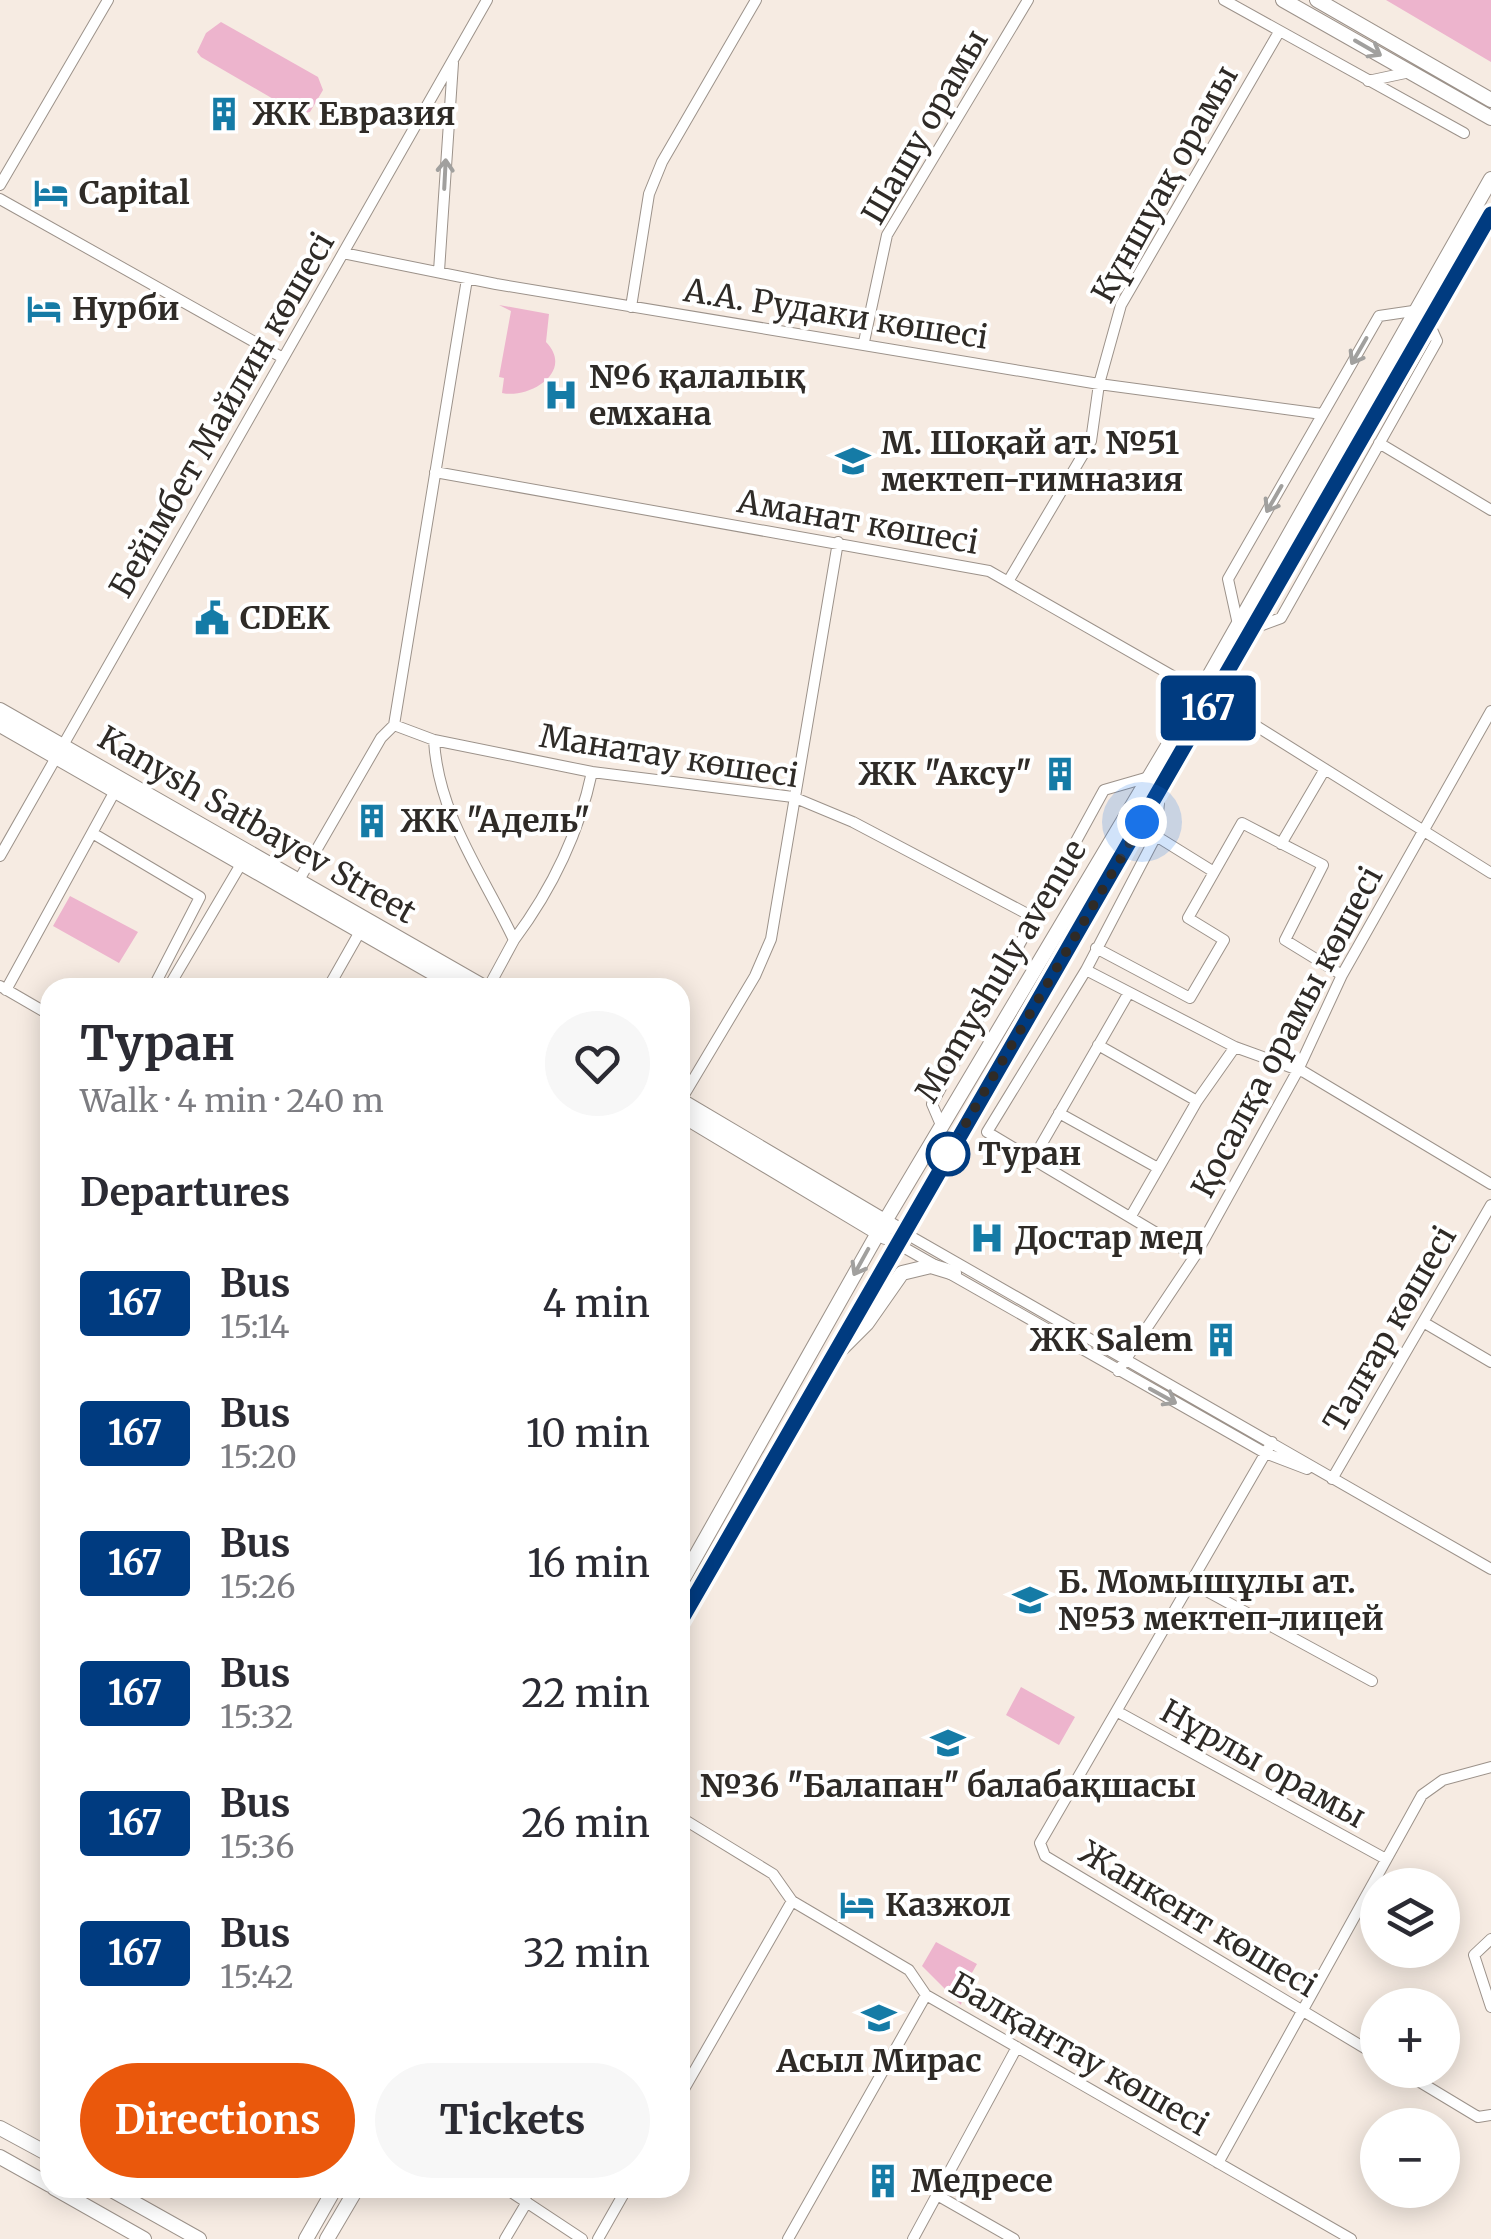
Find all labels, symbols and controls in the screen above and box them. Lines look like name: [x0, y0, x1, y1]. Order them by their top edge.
street label: Шашу орамы: [853, 22, 997, 232]
one-way arrow: [1353, 38, 1382, 58]
street label: Күншуақ орамы: [1083, 58, 1247, 310]
place label: ЖК Евразия: [252, 94, 456, 134]
building icon: ЖК Евразия: [205, 95, 243, 133]
one-way arrow: [436, 159, 455, 191]
place label: Capital: [79, 173, 190, 213]
hotel icon: Capital: [32, 174, 70, 212]
street label: Бейімбет Майлин көшесі: [101, 225, 343, 605]
street label: А.А. Рудаки көшесі: [680, 270, 991, 358]
place label: Нурби: [72, 289, 180, 329]
hotel icon: Нурби: [25, 290, 63, 328]
one-way arrow: [1349, 336, 1369, 364]
place label: №6 қалалық емхана: [589, 357, 806, 434]
hospital icon: №6 қалалық емхана: [542, 376, 580, 414]
place label: М. Шоқай ат. №51 мектеп-гимназия: [881, 423, 1183, 500]
school or university icon: М. Шоқай ат. №51 мектеп-гимназия: [834, 442, 872, 480]
street label: Аманат көшесі: [733, 481, 982, 563]
one-way arrow: [1264, 484, 1284, 512]
place label: CDEK: [240, 598, 330, 638]
public building icon: CDEK: [193, 599, 231, 637]
line badge: 167: [1150, 676, 1266, 740]
text: 167: [1181, 686, 1235, 730]
street label: Манатау көшесі: [537, 716, 801, 796]
street label: Kanysh Satbayev Street: [91, 718, 423, 933]
place label: ЖК "Аксу": [858, 754, 1032, 794]
building icon: ЖК "Аксу": [1041, 755, 1079, 793]
your location: [1117, 797, 1167, 847]
place label: ЖК "Адель": [400, 801, 590, 841]
building icon: ЖК "Адель": [353, 802, 391, 840]
street label: Momyshuly avenue: [907, 833, 1095, 1109]
street label: Қосалқа орамы көшесі: [1183, 860, 1391, 1204]
button: heart: [545, 1011, 650, 1116]
text: Туран: [80, 1013, 235, 1073]
text: Walk · 4 min · 240 m: [80, 1081, 384, 1121]
marker: Туран: [927, 1133, 969, 1175]
place label: Туран: [978, 1134, 1081, 1174]
text: Departures: [80, 1169, 290, 1216]
place label: Достар мед: [1015, 1218, 1204, 1258]
hospital icon: Достар мед: [968, 1219, 1006, 1257]
street label: Талғар көшесі: [1315, 1219, 1465, 1439]
one-way arrow: [851, 1246, 871, 1276]
text: Bus: [220, 1260, 290, 1307]
text: 4 min: [542, 1280, 650, 1327]
text: 167: [108, 1281, 162, 1325]
text: 15:14: [220, 1307, 290, 1347]
place label: ЖК Salem: [1029, 1320, 1193, 1360]
building icon: ЖК Salem: [1202, 1321, 1240, 1359]
one-way arrow: [1148, 1386, 1177, 1406]
text: Bus: [220, 1390, 290, 1437]
text: 10 min: [526, 1410, 650, 1457]
text: 167: [108, 1411, 162, 1455]
text: 15:20: [220, 1437, 297, 1477]
text: Bus: [220, 1520, 290, 1567]
text: 16 min: [527, 1540, 650, 1587]
text: 167: [108, 1541, 162, 1585]
place label: Б. Момышұлы ат. №53 мектеп-лицей: [1058, 1562, 1384, 1639]
text: 15:26: [220, 1567, 295, 1607]
school or university icon: Б. Момышұлы ат. №53 мектеп-лицей: [1011, 1581, 1049, 1619]
text: Bus: [220, 1650, 290, 1697]
text: 22 min: [521, 1670, 650, 1717]
text: 167: [108, 1671, 162, 1715]
street label: Нұрлы орамы: [1154, 1691, 1372, 1837]
text: 15:32: [220, 1697, 294, 1737]
school or university icon: №36 "Балапан" балабақшасы: [929, 1724, 967, 1762]
place label: №36 "Балапан" балабақшасы: [700, 1766, 1196, 1806]
text: Bus: [220, 1780, 290, 1827]
text: 26 min: [521, 1800, 650, 1847]
text: 167: [108, 1801, 162, 1845]
text: 15:36: [220, 1827, 295, 1867]
street label: Жанкент көшесі: [1072, 1832, 1324, 2006]
map controls: [1360, 1868, 1460, 2208]
button: layers: [1360, 1868, 1460, 1968]
place label: Казжол: [885, 1885, 1011, 1925]
hotel icon: Казжол: [838, 1886, 876, 1924]
text: Bus: [220, 1910, 290, 1957]
text: 32 min: [523, 1930, 650, 1977]
text: 167: [108, 1931, 162, 1975]
text: 15:42: [220, 1957, 294, 1997]
street label: Балқантау көшесі: [942, 1964, 1216, 2144]
button: +: [1360, 1988, 1460, 2088]
school or university icon: Асыл Мирас: [860, 1999, 898, 2037]
place label: Асыл Мирас: [775, 2041, 982, 2081]
button: Directions: [80, 2063, 355, 2178]
button: Tickets: [375, 2063, 650, 2178]
button: −: [1360, 2108, 1460, 2208]
place label: Медресе: [911, 2161, 1053, 2201]
building icon: Медресе: [864, 2162, 902, 2200]

